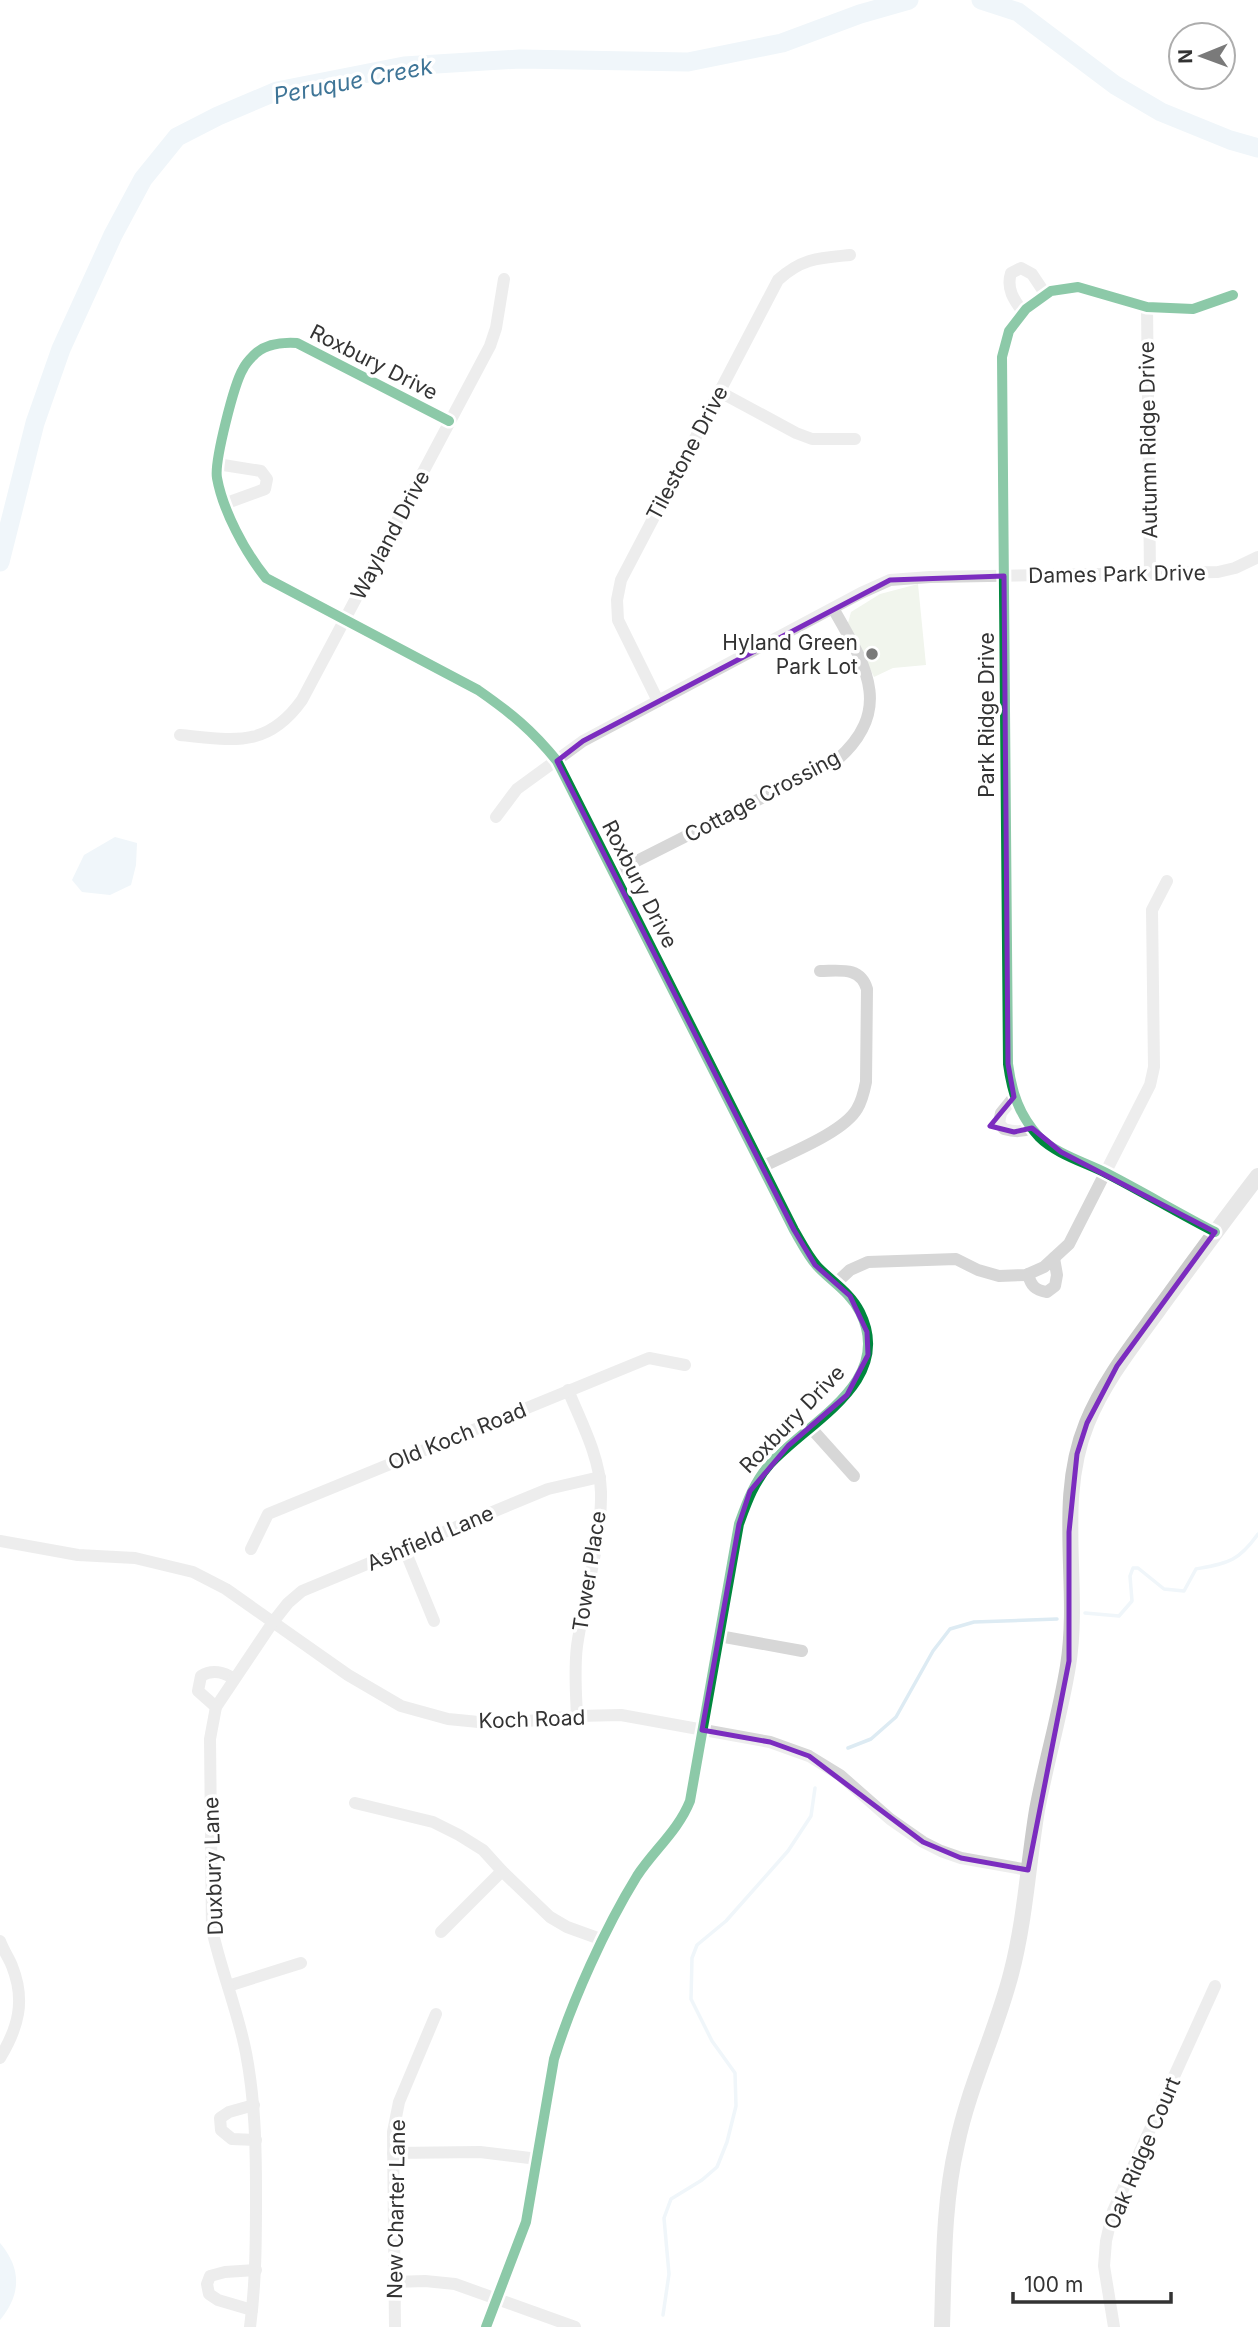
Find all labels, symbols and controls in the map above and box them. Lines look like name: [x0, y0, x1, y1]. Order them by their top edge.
north arrow: [1167, 21, 1237, 91]
text: N: [1174, 49, 1197, 64]
water label: Peruque Creek: [271, 52, 435, 110]
street label: Roxbury Drive: [306, 319, 442, 405]
street label: Autumn Ridge Drive: [1134, 341, 1162, 539]
street label: Tilestone Drive: [641, 381, 733, 525]
street label: Wayland Drive: [345, 466, 435, 604]
street label: Dames Park Drive: [1028, 560, 1206, 588]
place label: Hyland Green Park Lot: [722, 630, 858, 679]
street label: Park Ridge Drive: [974, 632, 999, 798]
marker: Hyland Green Park Lot: [864, 646, 880, 662]
street label: Cottage Crossing: [680, 745, 844, 847]
street label: Roxbury Drive: [597, 816, 683, 952]
street label: Roxbury Drive: [734, 1360, 850, 1478]
street label: Old Koch Road: [384, 1397, 530, 1475]
street label: Ashfield Lane: [363, 1500, 497, 1576]
street label: Tower Place: [567, 1509, 611, 1633]
street label: Koch Road: [478, 1705, 586, 1733]
street label: Duxbury Lane: [198, 1796, 228, 1936]
street label: Oak Ridge Court: [1099, 2073, 1185, 2233]
street label: New Charter Lane: [382, 2119, 410, 2299]
scale bar: [1013, 2260, 1170, 2304]
text: 100 m: [1024, 2272, 1083, 2297]

